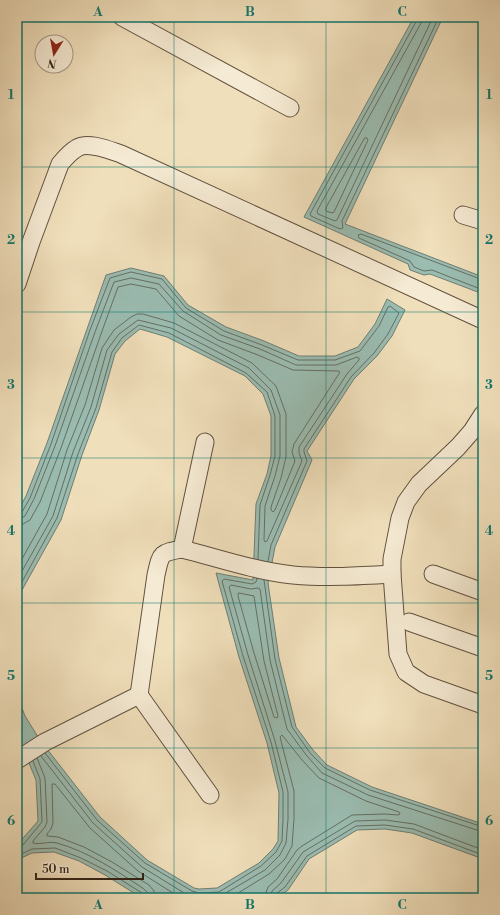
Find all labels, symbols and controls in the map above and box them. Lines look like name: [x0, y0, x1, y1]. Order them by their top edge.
text: A: [92, 4, 103, 20]
text: B: [245, 4, 255, 20]
text: C: [397, 4, 407, 20]
north arrow: [34, 34, 74, 74]
text: N: [46, 55, 58, 71]
text: 1: [8, 87, 15, 103]
text: 1: [486, 87, 493, 103]
text: 2: [7, 232, 15, 248]
text: 2: [485, 232, 493, 248]
text: 3: [7, 377, 15, 393]
text: 3: [485, 377, 493, 393]
text: 4: [7, 523, 16, 539]
text: 4: [485, 523, 494, 539]
text: 5: [7, 668, 15, 684]
text: 5: [485, 668, 493, 684]
text: 6: [7, 813, 15, 829]
text: 6: [485, 813, 493, 829]
scale bar: [36, 855, 143, 881]
text: 50 m: [42, 862, 70, 877]
text: A: [92, 897, 103, 913]
text: B: [245, 897, 255, 913]
text: C: [397, 897, 407, 913]

